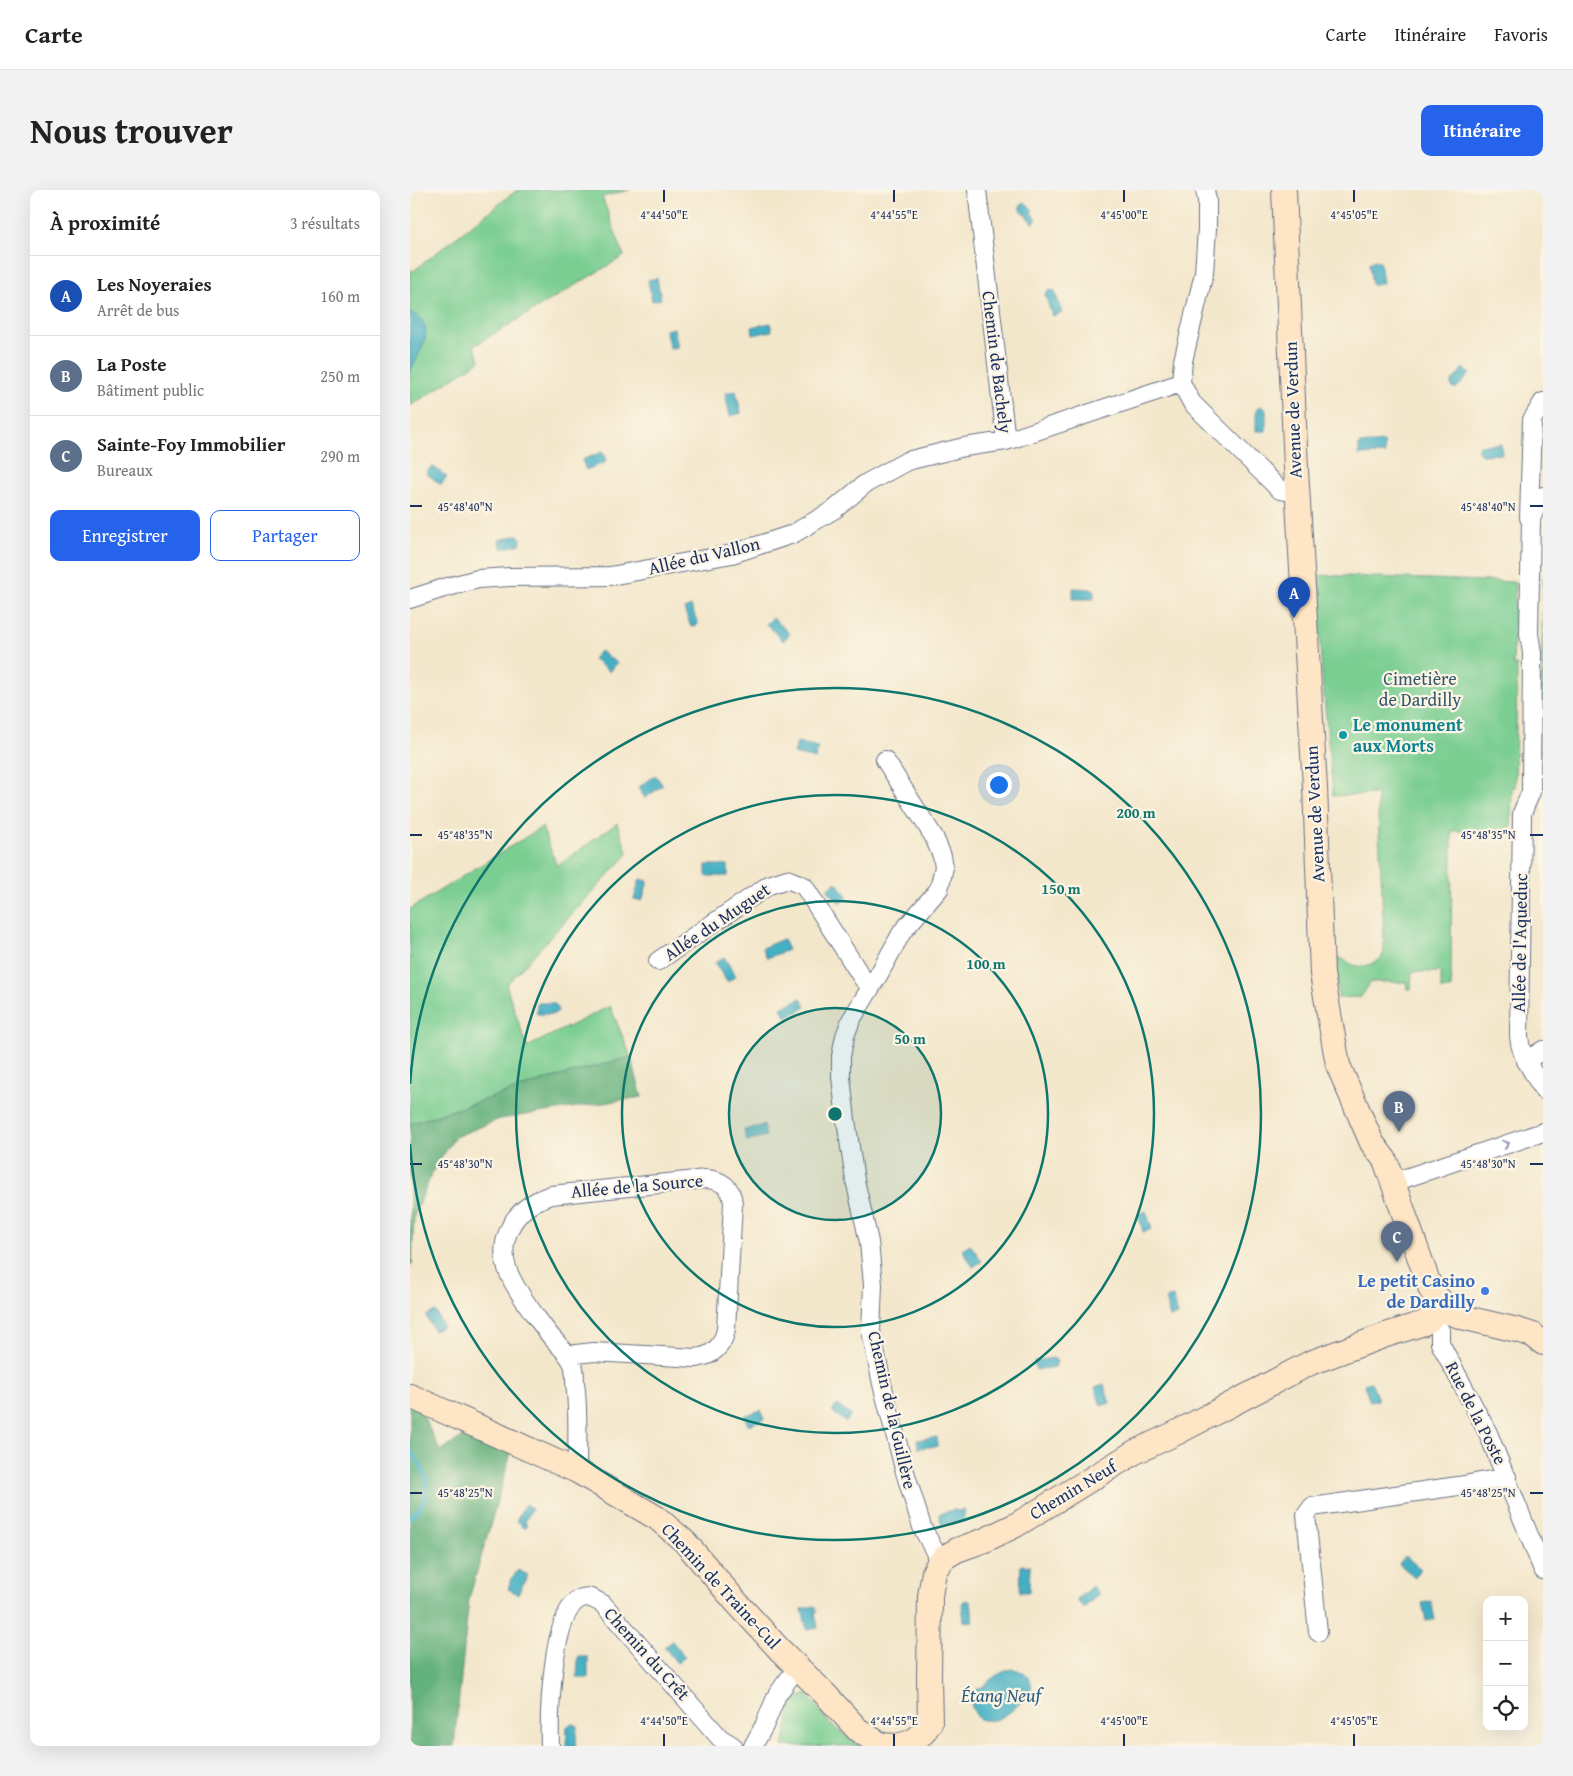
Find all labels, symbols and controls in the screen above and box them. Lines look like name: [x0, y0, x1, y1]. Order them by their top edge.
text: Carte: [25, 17, 83, 52]
text: Carte: [1326, 21, 1366, 48]
text: Itinéraire: [1394, 21, 1466, 48]
text: Favoris: [1494, 21, 1548, 48]
text: Nous trouver: [30, 105, 233, 156]
button: Itinéraire: [1421, 105, 1543, 156]
text: 4°44'50"E: [640, 206, 688, 223]
text: 4°44'55"E: [870, 206, 918, 223]
text: 4°45'00"E: [1100, 206, 1148, 223]
text: 4°45'05"E: [1330, 206, 1378, 223]
text: À proximité: [50, 207, 160, 238]
text: 3 résultats: [290, 211, 360, 235]
text: Les Noyeraies: [97, 270, 212, 298]
text: A: [61, 284, 71, 308]
text: 160 m: [320, 284, 360, 308]
street label: Chemin de Bachely: [975, 289, 1020, 435]
text: Arrêt de bus: [97, 298, 179, 322]
street label: Avenue de Verdun: [1277, 341, 1308, 479]
text: La Poste: [97, 350, 167, 378]
text: B: [61, 364, 71, 388]
text: 250 m: [320, 364, 360, 388]
text: Bâtiment public: [97, 378, 204, 402]
text: Sainte-Foy Immobilier: [97, 430, 286, 458]
text: C: [61, 444, 71, 468]
text: 290 m: [320, 444, 360, 468]
text: Bureaux: [97, 458, 153, 482]
text: 45°48'40"N: [437, 498, 493, 515]
text: 45°48'40"N: [1460, 498, 1516, 515]
button: Enregistrer: [50, 510, 200, 561]
button: Partager: [210, 510, 360, 561]
street label: Allée du Vallon: [645, 530, 762, 581]
pin: A: [1278, 577, 1310, 618]
park label: Cimetière de Dardilly: [1379, 665, 1461, 713]
place label: Le monument aux Morts: [1353, 711, 1463, 759]
marker: Le monument aux Morts: [1337, 729, 1349, 741]
street label: Avenue de Verdun: [1297, 745, 1332, 883]
your location: [986, 772, 1012, 798]
text: 200 m: [1116, 802, 1156, 823]
text: 45°48'35"N: [437, 826, 493, 843]
text: 45°48'35"N: [1460, 826, 1516, 843]
street label: Allée de l'Aqueduc: [1505, 873, 1534, 1013]
street label: Allée du Muguet: [658, 876, 776, 967]
text: 150 m: [1041, 878, 1081, 899]
text: 100 m: [966, 953, 1006, 974]
text: 50 m: [894, 1028, 926, 1049]
pin: B: [1383, 1091, 1415, 1132]
centre of rings: [826, 1105, 844, 1123]
one-way arrow: [1502, 1140, 1510, 1150]
text: 45°48'30"N: [437, 1155, 493, 1172]
text: 45°48'30"N: [1460, 1155, 1516, 1172]
street label: Allée de la Source: [570, 1166, 704, 1205]
pin: C: [1381, 1221, 1413, 1262]
place label: Le petit Casino de Dardilly: [1358, 1267, 1476, 1315]
marker: Le petit Casino de Dardilly: [1479, 1285, 1491, 1297]
street label: Chemin de la Guillère: [861, 1328, 924, 1491]
street label: Rue de la Poste: [1439, 1356, 1514, 1469]
street label: Chemin Neuf: [1024, 1452, 1124, 1526]
text: 45°48'25"N: [437, 1484, 493, 1501]
text: 45°48'25"N: [1460, 1484, 1516, 1501]
street label: Chemin de Traine-Cul: [655, 1516, 787, 1655]
map controls: [1483, 1596, 1528, 1731]
button: +: [1483, 1596, 1528, 1641]
street label: Chemin du Crêt: [598, 1601, 697, 1707]
button: −: [1483, 1641, 1528, 1686]
water label: Étang Neuf: [960, 1681, 1045, 1709]
button: locate: [1483, 1686, 1528, 1731]
text: 4°44'50"E: [640, 1712, 688, 1729]
text: 4°44'55"E: [870, 1712, 918, 1729]
text: 4°45'00"E: [1100, 1712, 1148, 1729]
text: 4°45'05"E: [1330, 1712, 1378, 1729]

